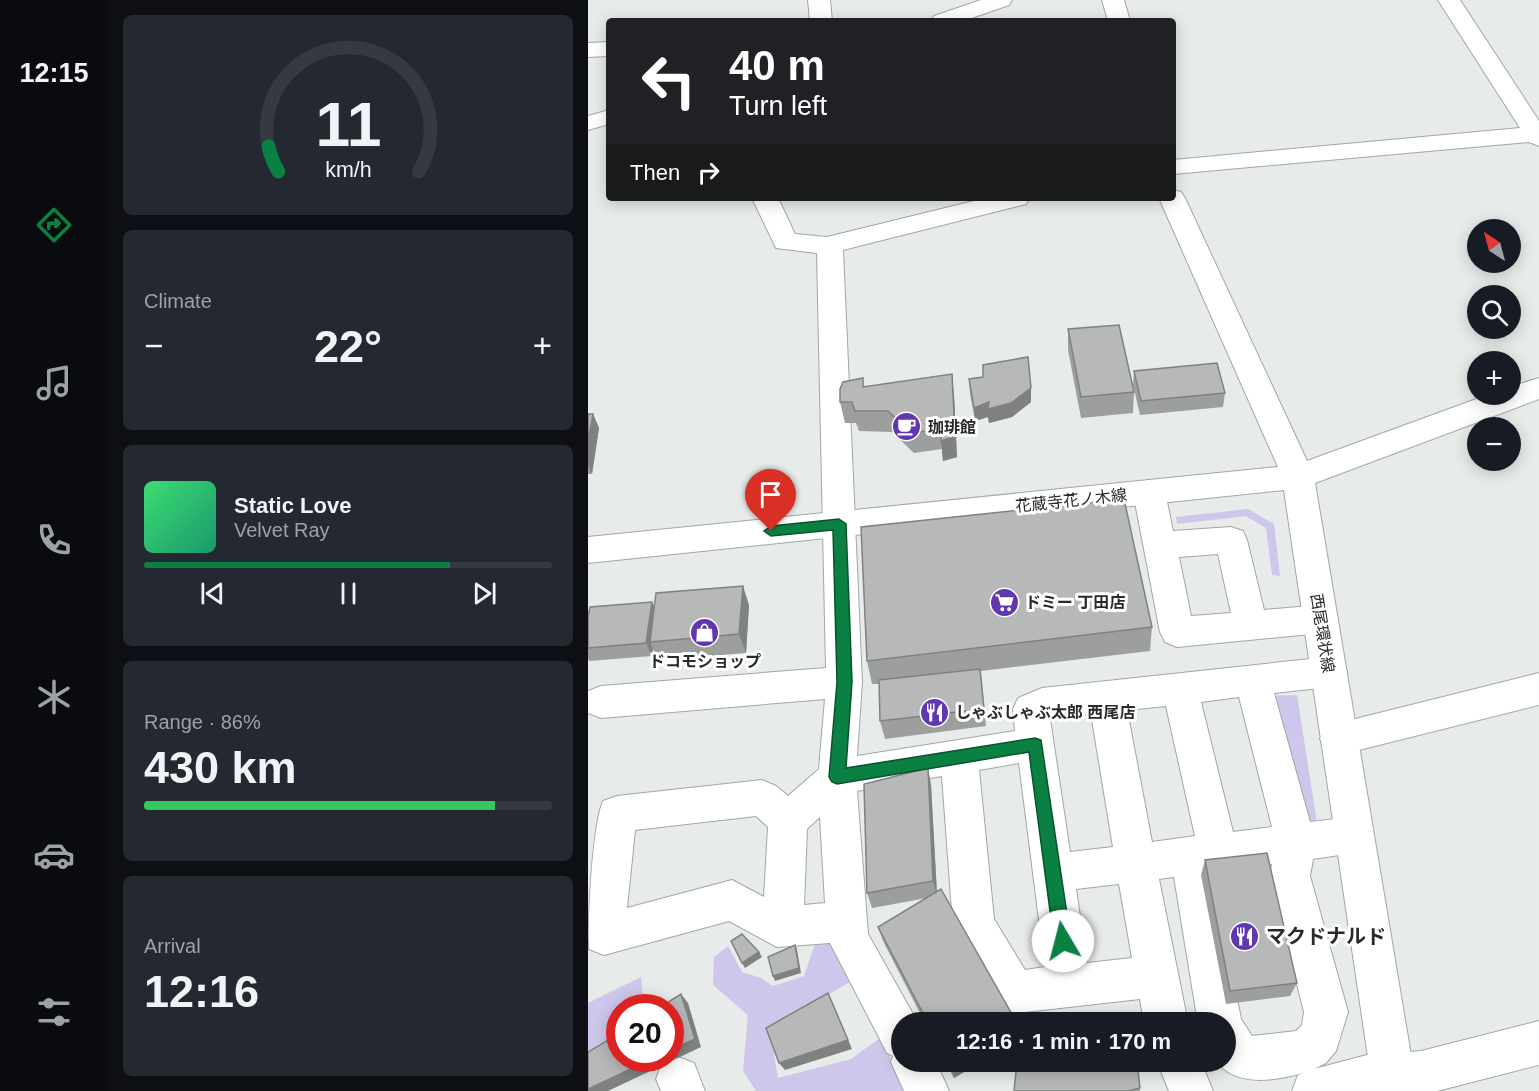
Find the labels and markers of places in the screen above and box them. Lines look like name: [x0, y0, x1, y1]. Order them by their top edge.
cafe icon: 珈琲館: [891, 411, 923, 443]
place label: 珈琲館: [928, 419, 976, 436]
pin: [745, 469, 796, 531]
supermarket icon: ドミー 丁田店: [988, 586, 1020, 618]
place label: ドミー 丁田店: [1025, 594, 1125, 611]
shop icon: ドコモショップ: [689, 617, 721, 649]
place label: ドコモショップ: [649, 653, 761, 670]
restaurant icon: しゃぶしゃぶ太郎 西尾店: [918, 696, 950, 728]
place label: しゃぶしゃぶ太郎 西尾店: [955, 704, 1135, 721]
restaurant icon: マクドナルド: [1229, 920, 1261, 952]
place label: マクドナルド: [1266, 925, 1386, 947]

